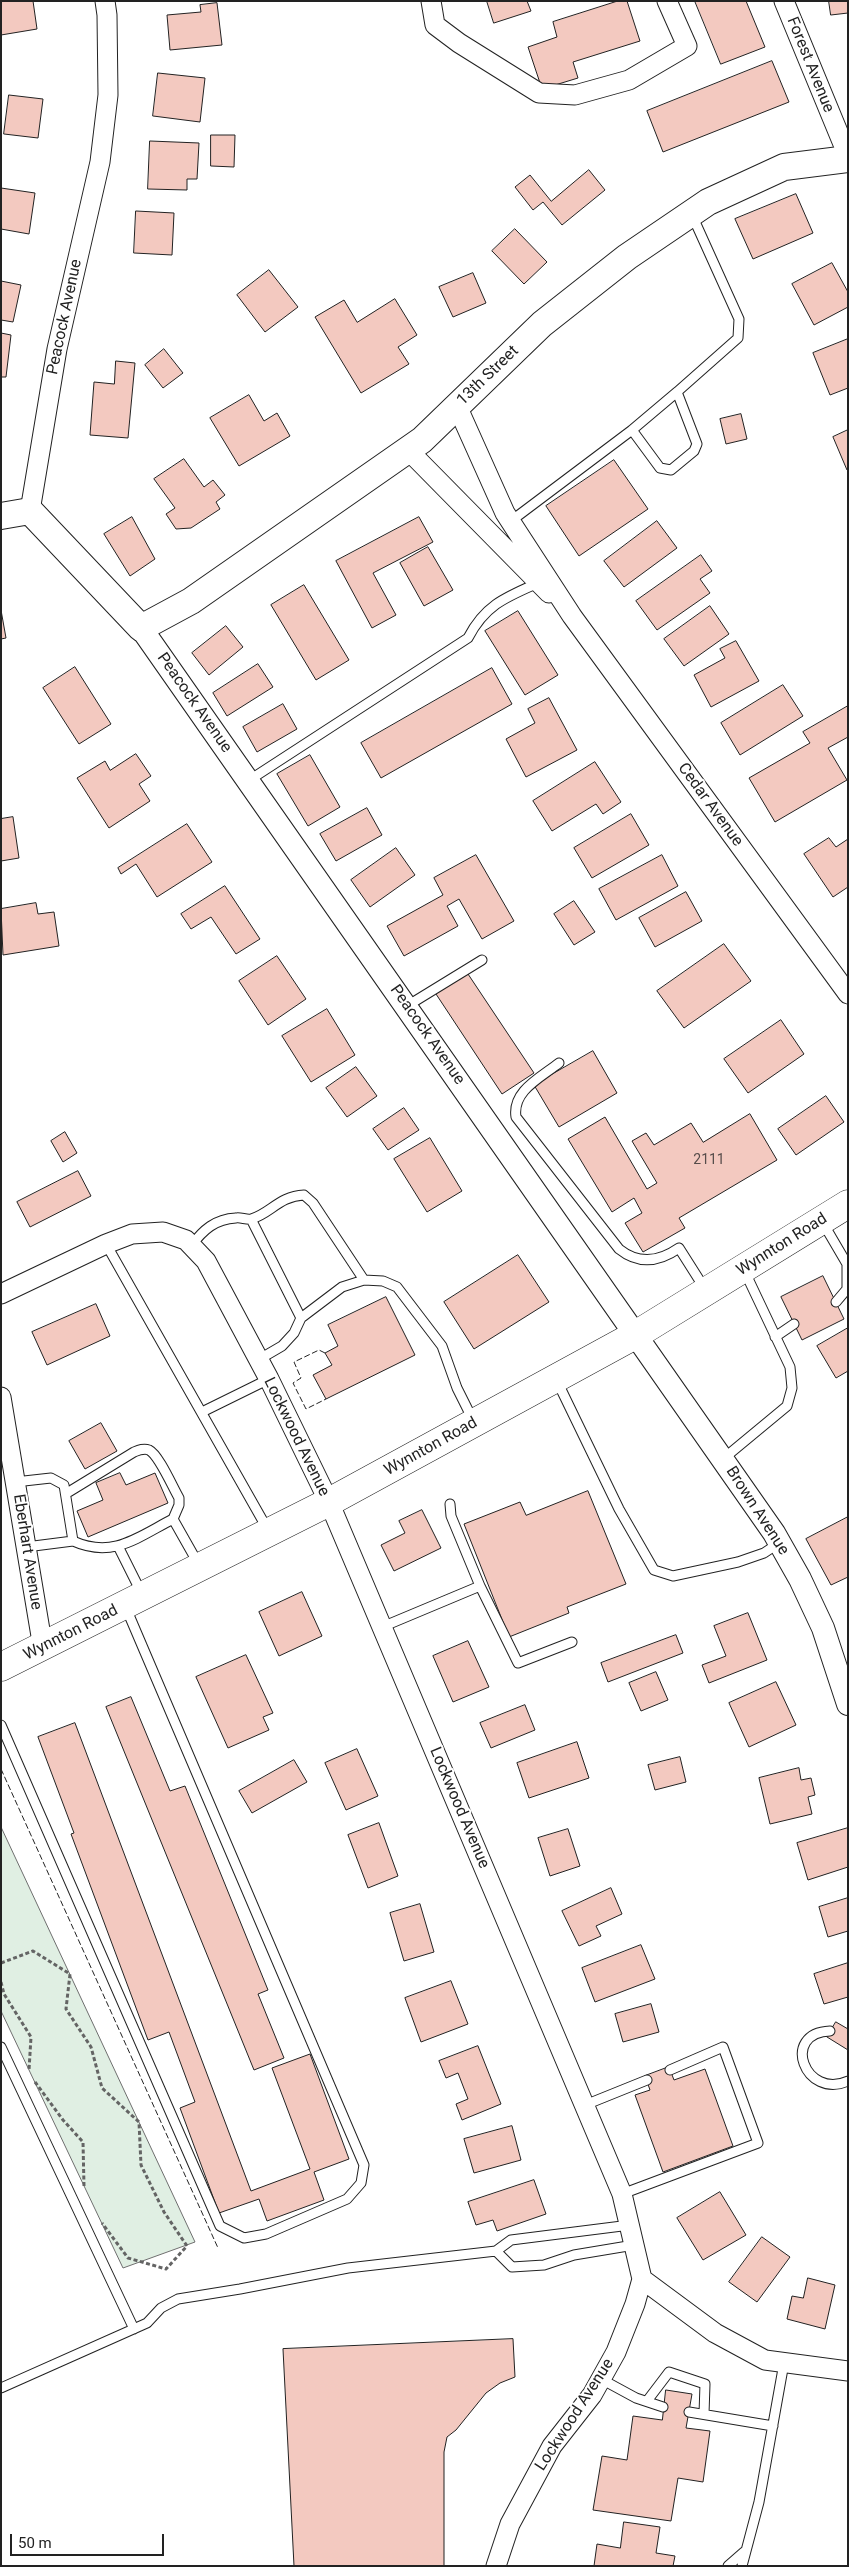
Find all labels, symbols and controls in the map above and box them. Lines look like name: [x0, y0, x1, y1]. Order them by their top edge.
street label: Forest Avenue: [782, 14, 838, 116]
street label: Peacock Avenue: [43, 258, 87, 376]
street label: 13th Street: [453, 342, 523, 410]
street label: Peacock Avenue: [152, 649, 236, 757]
street label: Cedar Avenue: [673, 760, 747, 850]
street label: Peacock Avenue: [385, 981, 469, 1089]
house number: 2111: [693, 1152, 725, 1168]
street label: Wynnton Road: [733, 1210, 831, 1280]
street label: Lockwood Avenue: [259, 1374, 333, 1500]
street label: Wynnton Road: [381, 1414, 481, 1480]
street label: Brown Avenue: [721, 1463, 793, 1559]
street label: Eberhart Avenue: [8, 1493, 46, 1611]
street label: Wynnton Road: [21, 1601, 121, 1665]
street label: Lockwood Avenue: [425, 1745, 493, 1871]
street label: Lockwood Avenue: [532, 2355, 618, 2475]
scale bar: [12, 2524, 166, 2556]
text: 50 m: [18, 2534, 52, 2552]

